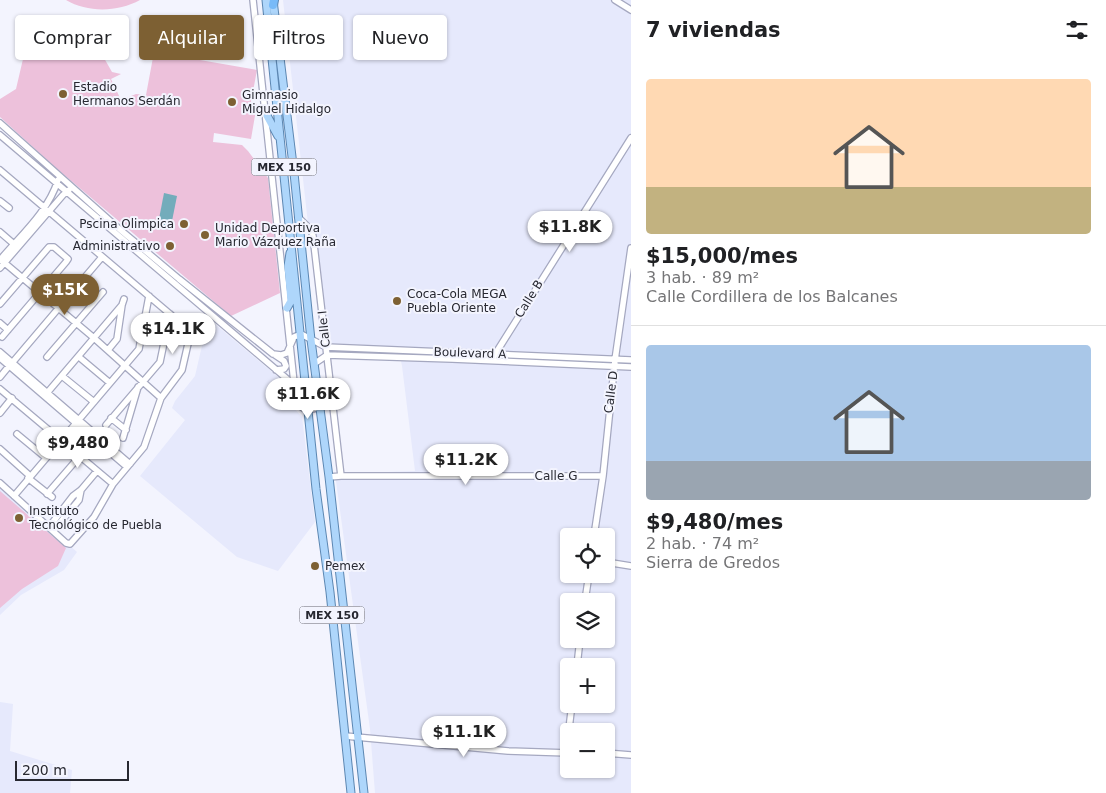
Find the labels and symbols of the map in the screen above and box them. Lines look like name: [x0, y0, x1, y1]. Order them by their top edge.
place label: Estadio Hermanos Serdán: [73, 80, 180, 108]
marker: Estadio Hermanos Serdán: [57, 88, 69, 100]
place label: Gimnasio Miguel Hidalgo: [242, 88, 331, 116]
marker: Gimnasio Miguel Hidalgo: [226, 96, 238, 108]
road number: MEX 150: [252, 158, 316, 176]
pin: $11.8K: [529, 210, 611, 253]
place label: Pscina Olimpica: [79, 217, 174, 231]
marker: Pscina Olimpica: [178, 218, 190, 230]
place label: Unidad Deportiva Mario Vázquez Raña: [215, 221, 336, 249]
marker: Unidad Deportiva Mario Vázquez Raña: [199, 229, 211, 241]
place label: Administrativo: [73, 239, 160, 253]
marker: Administrativo: [164, 240, 176, 252]
pin: $15K: [35, 274, 95, 316]
street label: Calle B: [512, 278, 546, 320]
place label: Coca-Cola MEGA Puebla Oriente: [407, 287, 507, 315]
marker: Coca-Cola MEGA Puebla Oriente: [391, 295, 403, 307]
street label: Calle I: [315, 310, 333, 348]
pin: $14.1K: [132, 312, 214, 355]
street label: Boulevard A: [433, 345, 507, 361]
street label: Calle D: [601, 370, 621, 414]
pin: $11.6K: [267, 378, 349, 420]
pin: $9,480: [37, 426, 119, 469]
pin: $11.2K: [425, 444, 507, 486]
street label: Calle G: [535, 469, 577, 483]
place label: Instituto Tecnológico de Puebla: [28, 504, 162, 532]
marker: Instituto Tecnológico de Puebla: [13, 512, 25, 524]
place label: Pemex: [325, 559, 365, 573]
marker: Pemex: [309, 560, 321, 572]
road number: MEX 150: [300, 606, 364, 624]
pin: $11.1K: [423, 716, 505, 758]
scale bar: [15, 758, 129, 781]

